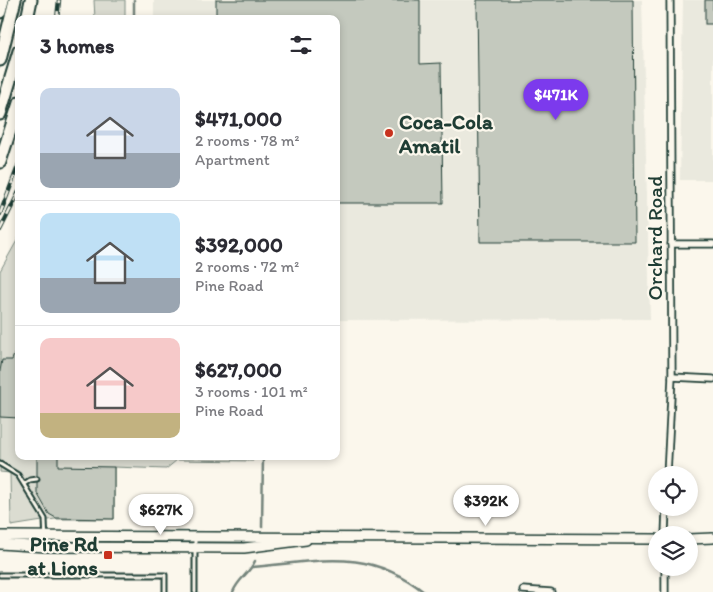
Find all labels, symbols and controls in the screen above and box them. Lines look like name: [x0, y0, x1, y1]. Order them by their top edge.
icon: filters: [287, 31, 315, 59]
text: 3 homes: [40, 33, 115, 58]
pin: $471K: [521, 78, 591, 121]
text: $471K: [534, 85, 578, 104]
text: $471,000: [195, 106, 282, 131]
icon: home: [80, 108, 140, 168]
place label: Coca-Cola Amatil: [398, 109, 494, 158]
marker: Coca-Cola Amatil: [383, 127, 395, 139]
text: 2 rooms · 78 m²: [195, 131, 300, 150]
text: Apartment: [195, 150, 270, 169]
street label: Orchard Road: [642, 175, 667, 301]
text: $392,000: [195, 232, 283, 257]
icon: home: [80, 233, 140, 293]
text: 2 rooms · 72 m²: [195, 257, 299, 276]
text: Pine Road: [195, 276, 263, 295]
text: $627,000: [195, 357, 282, 382]
icon: home: [80, 358, 140, 418]
text: 3 rooms · 101 m²: [195, 382, 308, 401]
text: Pine Road: [195, 401, 263, 420]
map controls: [648, 466, 698, 576]
button: locate: [648, 466, 698, 516]
pin: $392K: [451, 484, 521, 527]
text: $392K: [464, 491, 508, 510]
pin: $627K: [126, 494, 196, 536]
text: $627K: [139, 500, 183, 519]
button: layers: [648, 526, 698, 576]
place label: Pine Rd at Lions: [27, 531, 99, 580]
marker: Pine Rd at Lions: [102, 549, 114, 561]

